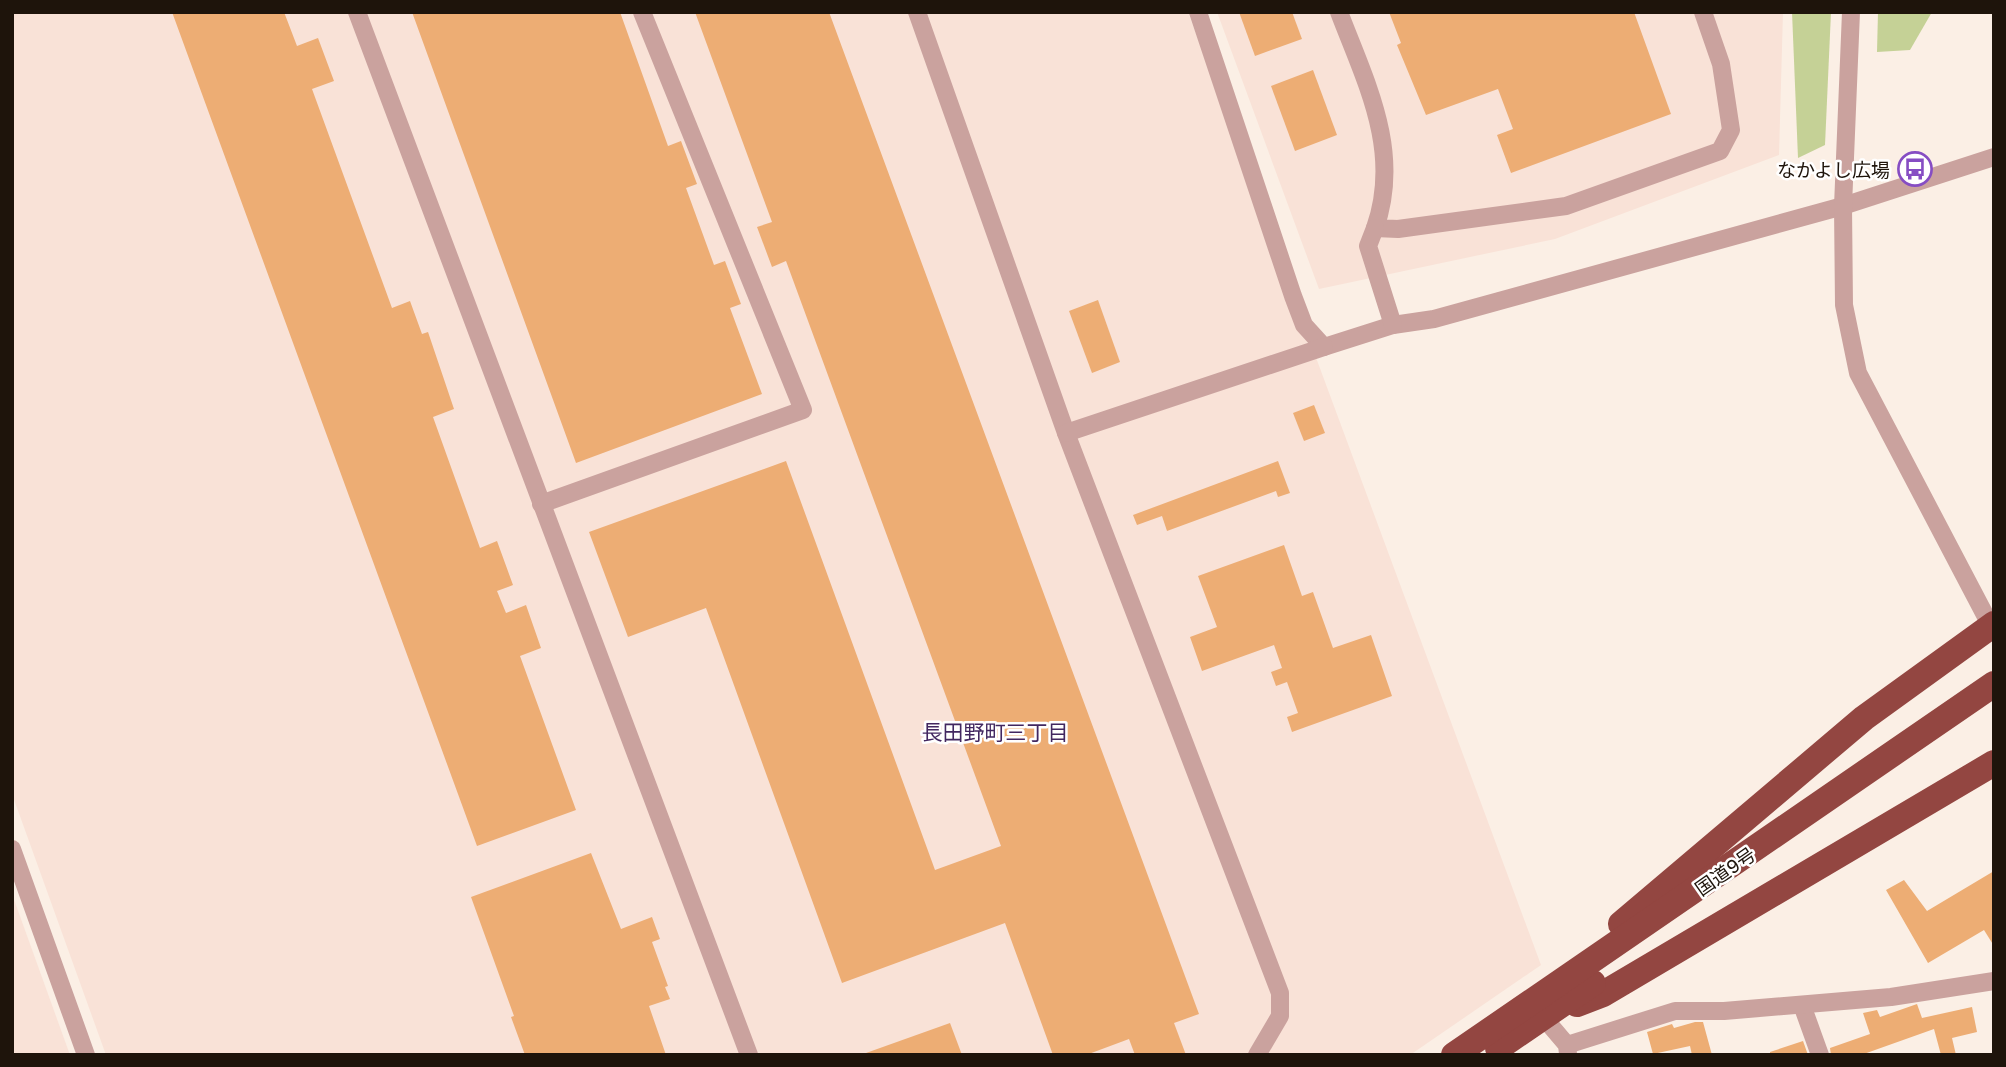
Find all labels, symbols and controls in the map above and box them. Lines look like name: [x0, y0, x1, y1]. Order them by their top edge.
bus stop icon: なかよし広場: [1896, 150, 1934, 188]
place label: なかよし広場: [1777, 158, 1890, 181]
district label: 長田野町三丁目: [922, 719, 1069, 745]
street label: 国道9号: [1690, 842, 1760, 900]

